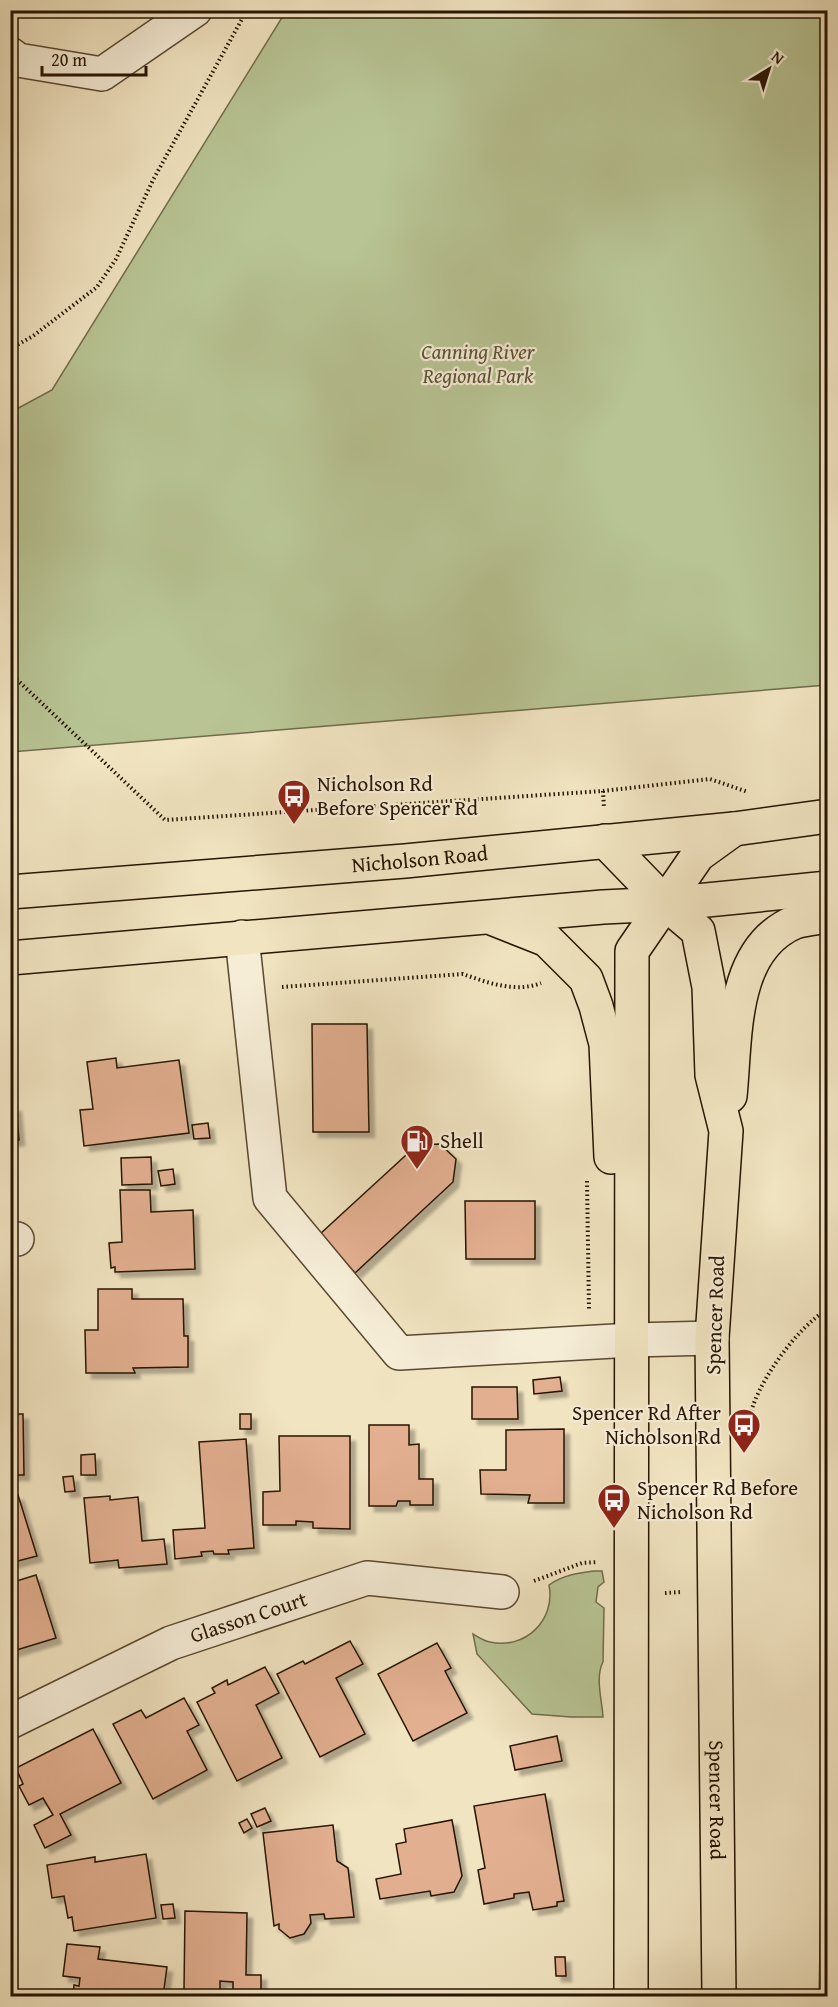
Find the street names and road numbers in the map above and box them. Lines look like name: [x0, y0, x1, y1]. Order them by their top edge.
street label: Nicholson Road: [350, 837, 490, 880]
street label: Spencer Road: [697, 1254, 732, 1375]
street label: Glasson Court: [186, 1583, 312, 1651]
street label: Spencer Road: [701, 1740, 734, 1861]

